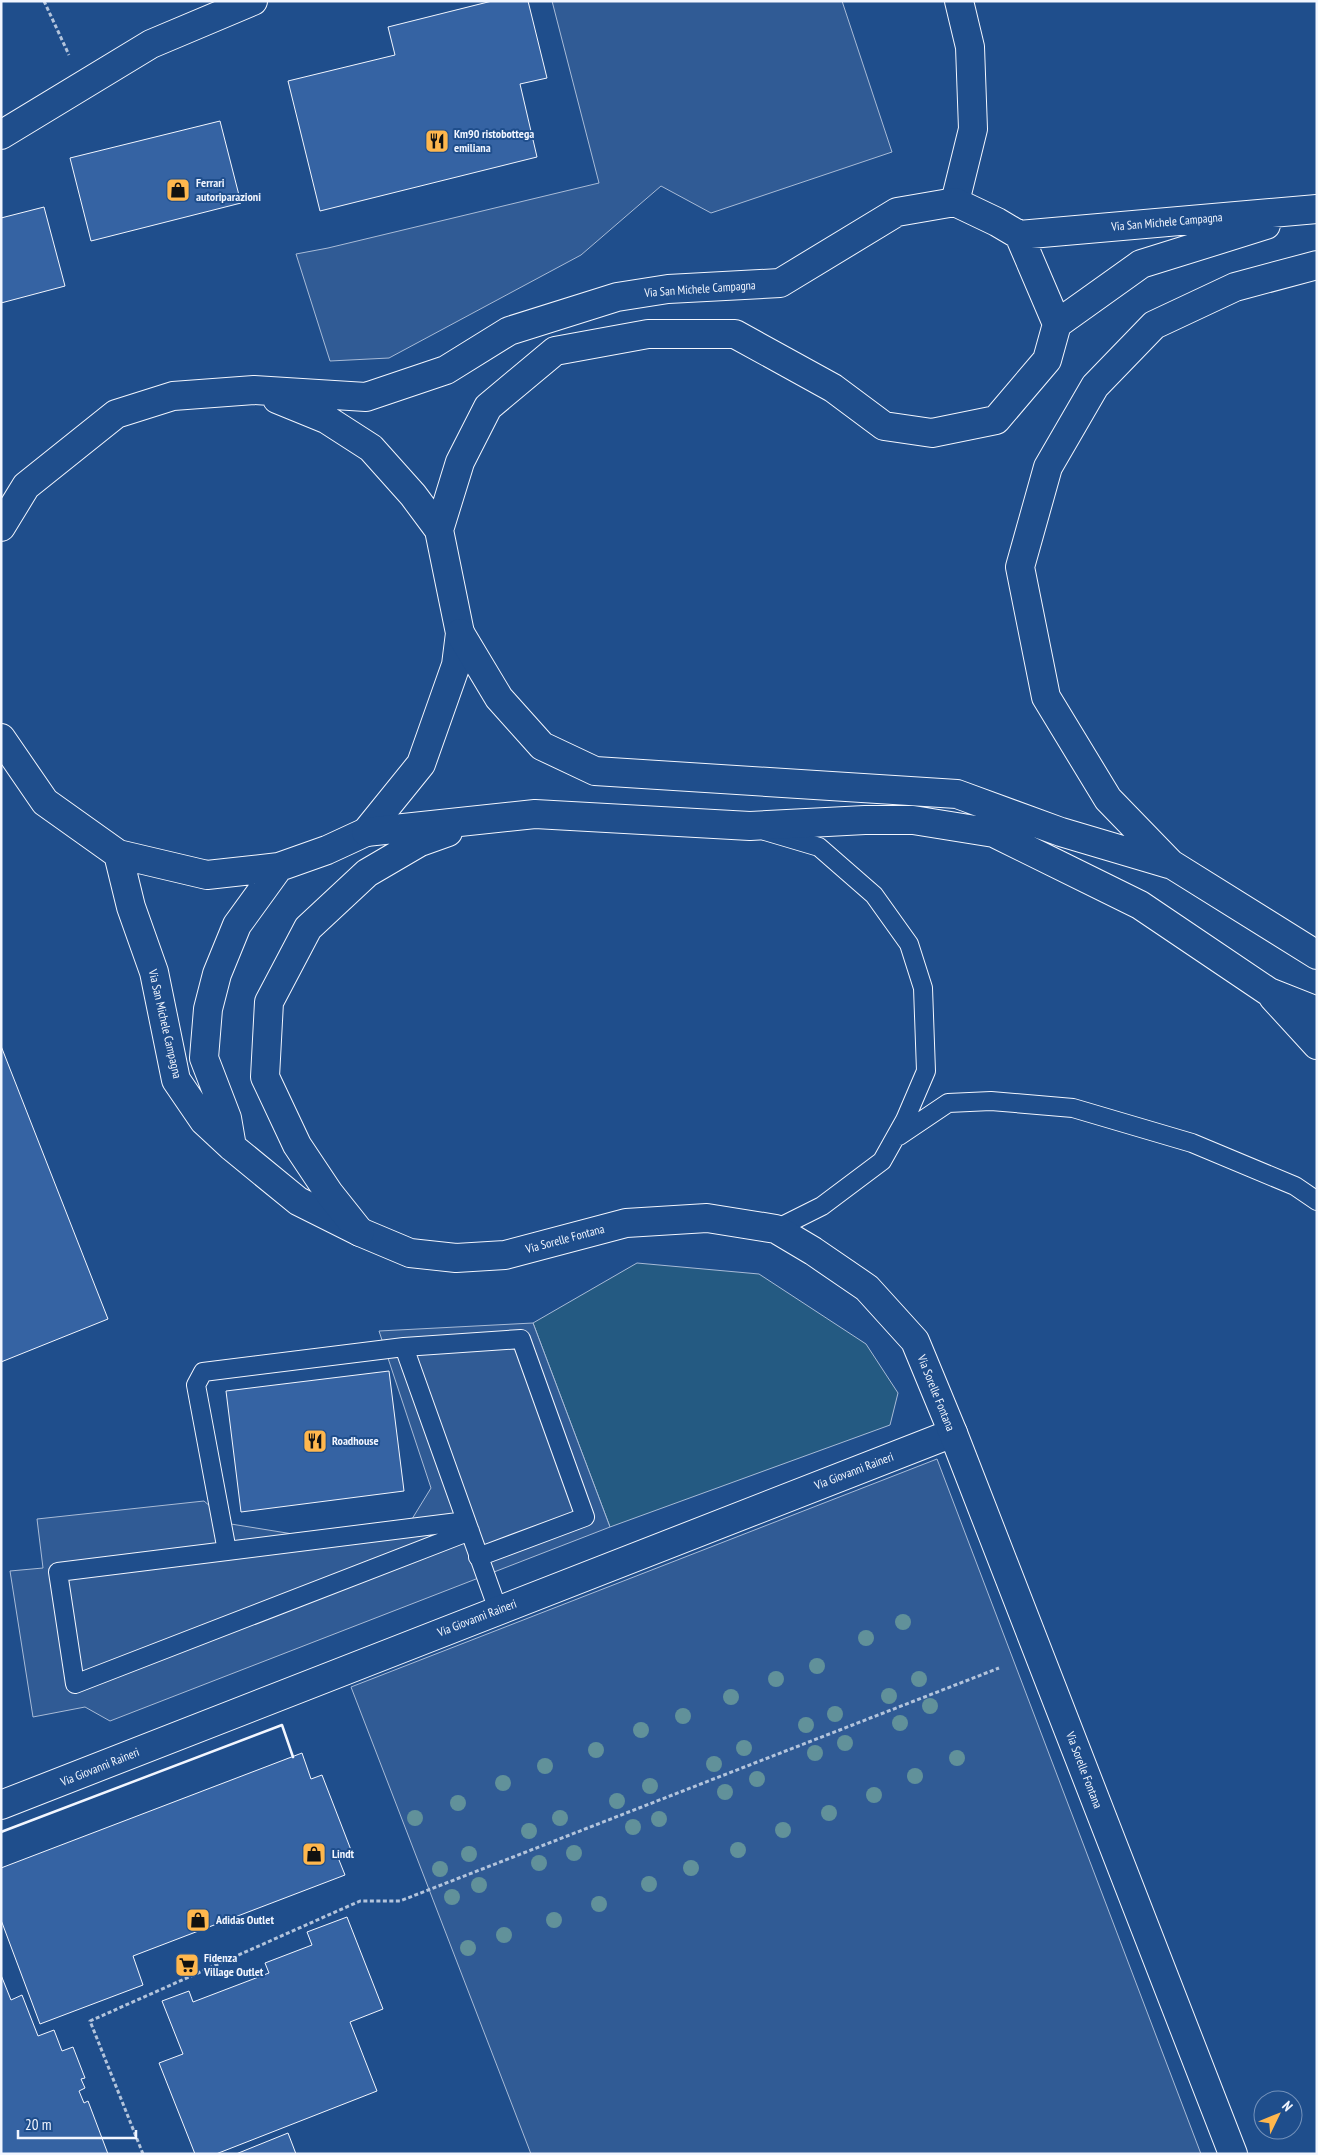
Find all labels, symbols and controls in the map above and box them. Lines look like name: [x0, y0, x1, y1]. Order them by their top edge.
place label: Km90 ristobottega emiliana: [454, 126, 534, 155]
restaurant icon: Km90 ristobottega emiliana: [424, 128, 450, 154]
place label: Ferrari autoriparazioni: [196, 175, 261, 204]
shop icon: Ferrari autoriparazioni: [165, 177, 191, 203]
street label: Via San Michele Campagna: [1110, 209, 1223, 234]
street label: Via San Michele Campagna: [643, 277, 756, 300]
street label: Via San Michele Campagna: [145, 967, 185, 1080]
street label: Via Sorelle Fontana: [523, 1221, 606, 1256]
street label: Via Sorelle Fontana: [914, 1352, 959, 1433]
restaurant icon: Roadhouse: [302, 1428, 328, 1454]
place label: Roadhouse: [332, 1433, 379, 1448]
street label: Via Giovanni Raineri: [811, 1449, 895, 1493]
street label: Via Giovanni Raineri: [434, 1596, 518, 1640]
street label: Via Sorelle Fontana: [1063, 1729, 1106, 1810]
street label: Via Giovanni Raineri: [57, 1744, 141, 1790]
shop icon: Lindt: [301, 1841, 327, 1867]
place label: Lindt: [332, 1846, 355, 1861]
shop icon: Adidas Outlet: [185, 1907, 211, 1933]
place label: Adidas Outlet: [215, 1912, 274, 1927]
place label: Fidenza Village Outlet: [203, 1950, 264, 1979]
supermarket icon: Fidenza Village Outlet: [174, 1952, 200, 1978]
north arrow: [1253, 2090, 1303, 2140]
text: N: [1278, 2097, 1297, 2115]
scale bar: [18, 2108, 135, 2140]
text: 20 m: [25, 2115, 51, 2134]

